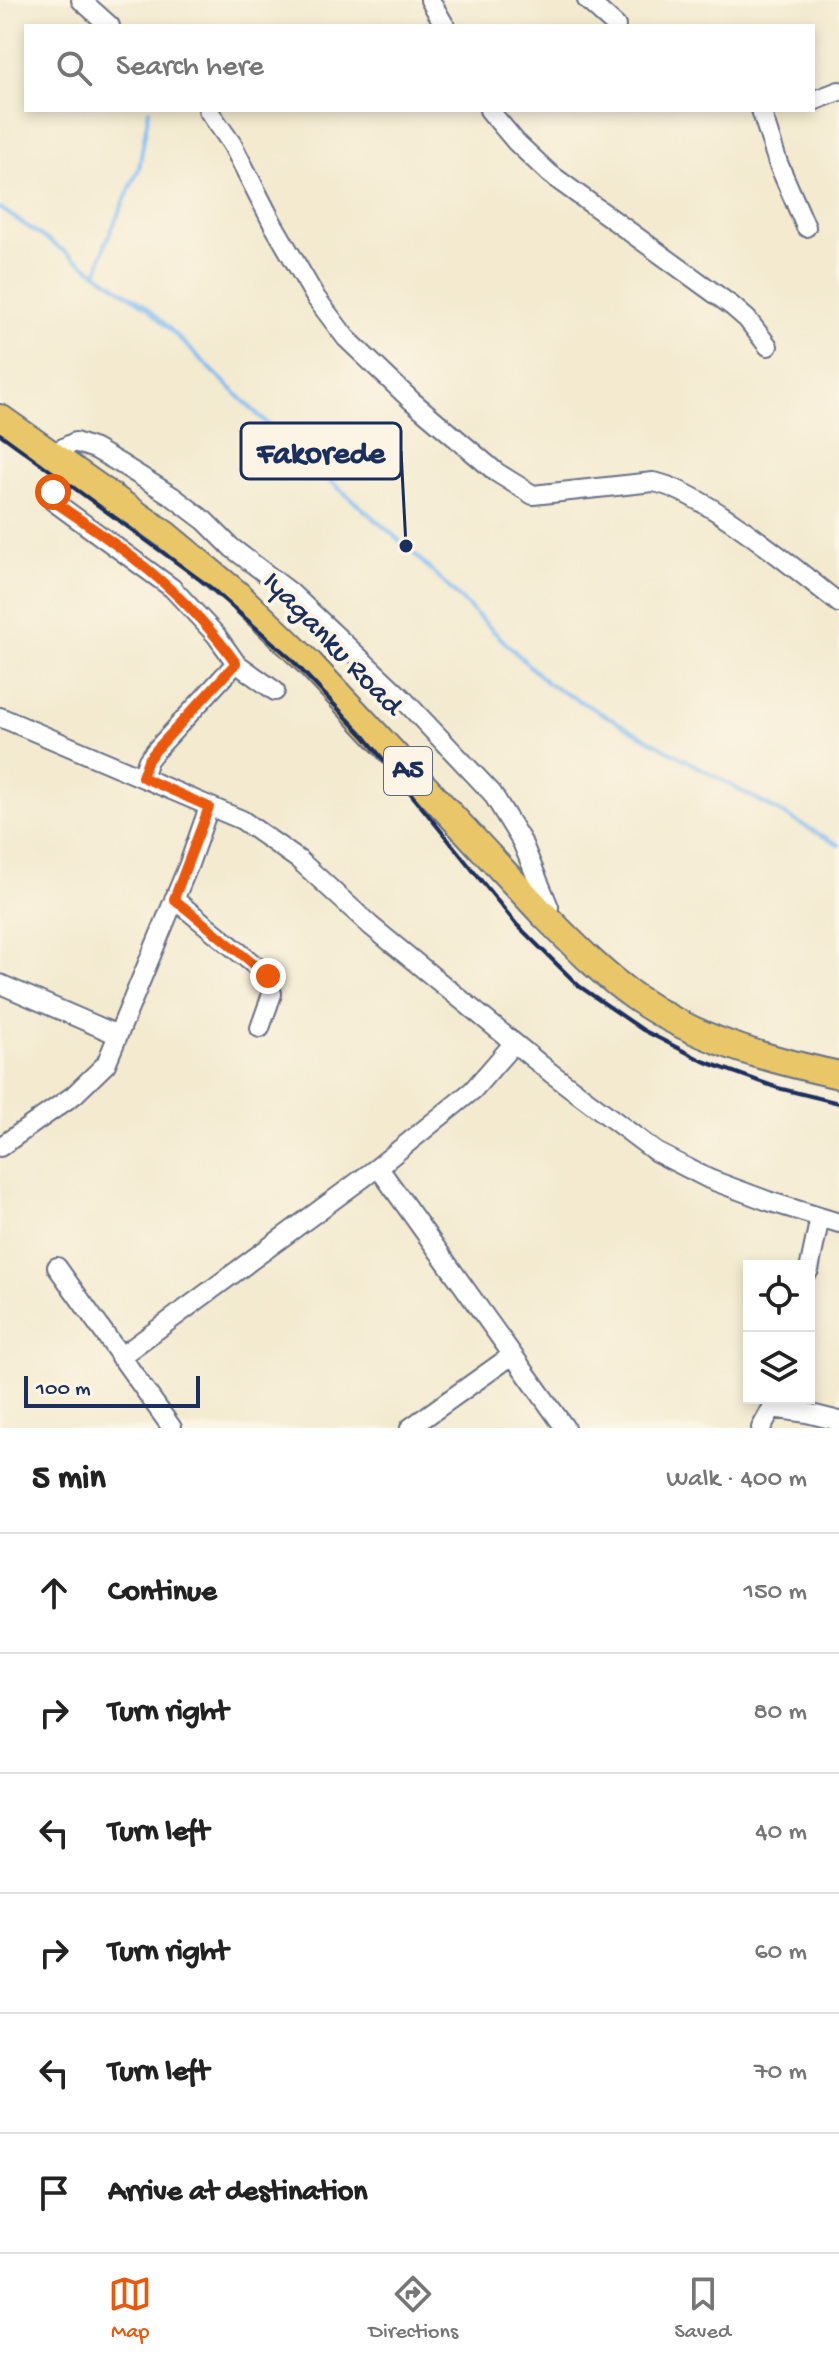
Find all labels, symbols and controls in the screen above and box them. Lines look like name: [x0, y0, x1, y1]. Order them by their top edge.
search box: [24, 24, 815, 112]
icon: search: [52, 46, 96, 90]
text: Search here: [116, 51, 264, 86]
callout: Fakorede: [241, 423, 401, 479]
text: Fakorede: [256, 437, 387, 475]
route start: [35, 474, 71, 510]
street label: Iyaganku Road: [254, 566, 410, 726]
road number: A5: [384, 747, 432, 795]
route end: [250, 958, 286, 994]
map controls: [743, 1260, 815, 1404]
button: locate: [743, 1260, 815, 1332]
button: layers: [743, 1332, 815, 1404]
scale bar: [24, 1372, 200, 1408]
text: 100 m: [36, 1377, 91, 1403]
text: 5 min: [32, 1460, 106, 1500]
text: Walk · 400 m: [666, 1465, 807, 1496]
icon: ahead: [32, 1571, 76, 1615]
text: Continue: [108, 1576, 217, 1611]
text: 150 m: [743, 1578, 807, 1609]
icon: right: [32, 1691, 76, 1735]
text: Turn right: [108, 1696, 228, 1731]
text: 80 m: [753, 1698, 807, 1729]
icon: left: [32, 1811, 76, 1855]
text: Turn left: [108, 1816, 209, 1851]
text: 40 m: [755, 1818, 807, 1849]
icon: right: [32, 1931, 76, 1975]
text: Turn right: [108, 1936, 228, 1971]
text: 60 m: [754, 1938, 807, 1969]
icon: left: [32, 2051, 76, 2095]
text: Turn left: [108, 2056, 209, 2091]
text: 70 m: [754, 2058, 807, 2089]
icon: arrive: [32, 2171, 76, 2215]
text: Arrive at destination: [108, 2176, 368, 2211]
tab: Map: [108, 2272, 152, 2346]
tab: Directions: [369, 2272, 458, 2346]
tab: Saved: [674, 2272, 731, 2346]

